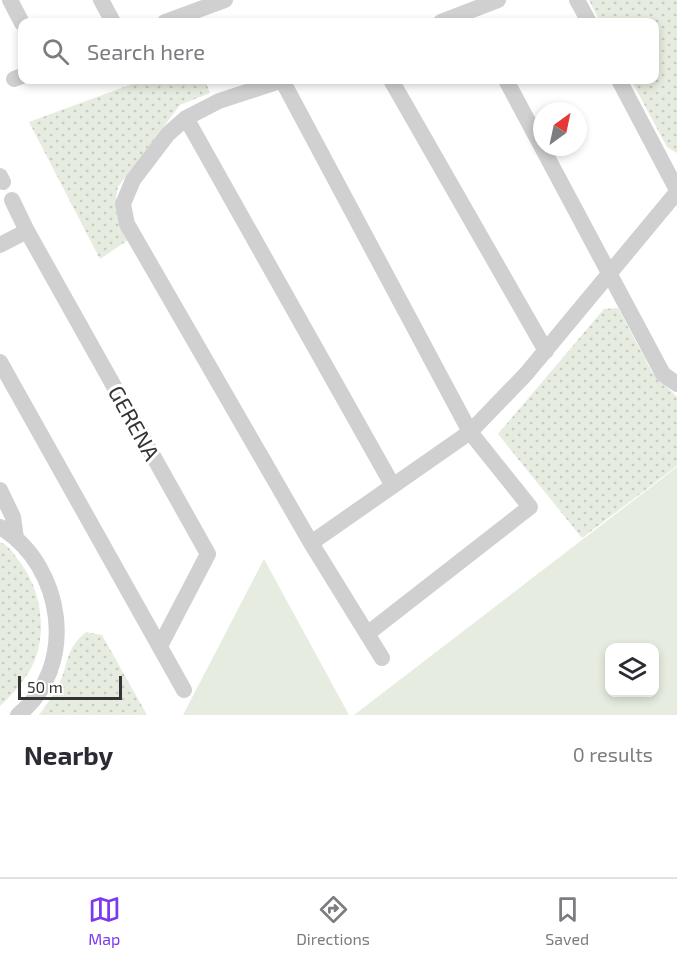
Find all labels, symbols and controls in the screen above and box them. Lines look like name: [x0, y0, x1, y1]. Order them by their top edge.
search box: [18, 18, 659, 84]
icon: search: [39, 35, 72, 68]
text: Search here: [87, 38, 205, 64]
north arrow: [533, 102, 587, 156]
street label: GERENA: [104, 381, 166, 465]
map controls: [605, 643, 659, 697]
button: layers: [605, 643, 659, 697]
scale bar: [18, 673, 122, 700]
text: 50 m: [27, 677, 63, 696]
text: Nearby: [24, 739, 113, 770]
text: 0 results: [573, 742, 653, 766]
tab: Map: [88, 893, 121, 948]
tab: Directions: [296, 893, 370, 948]
tab: Saved: [545, 893, 589, 948]

